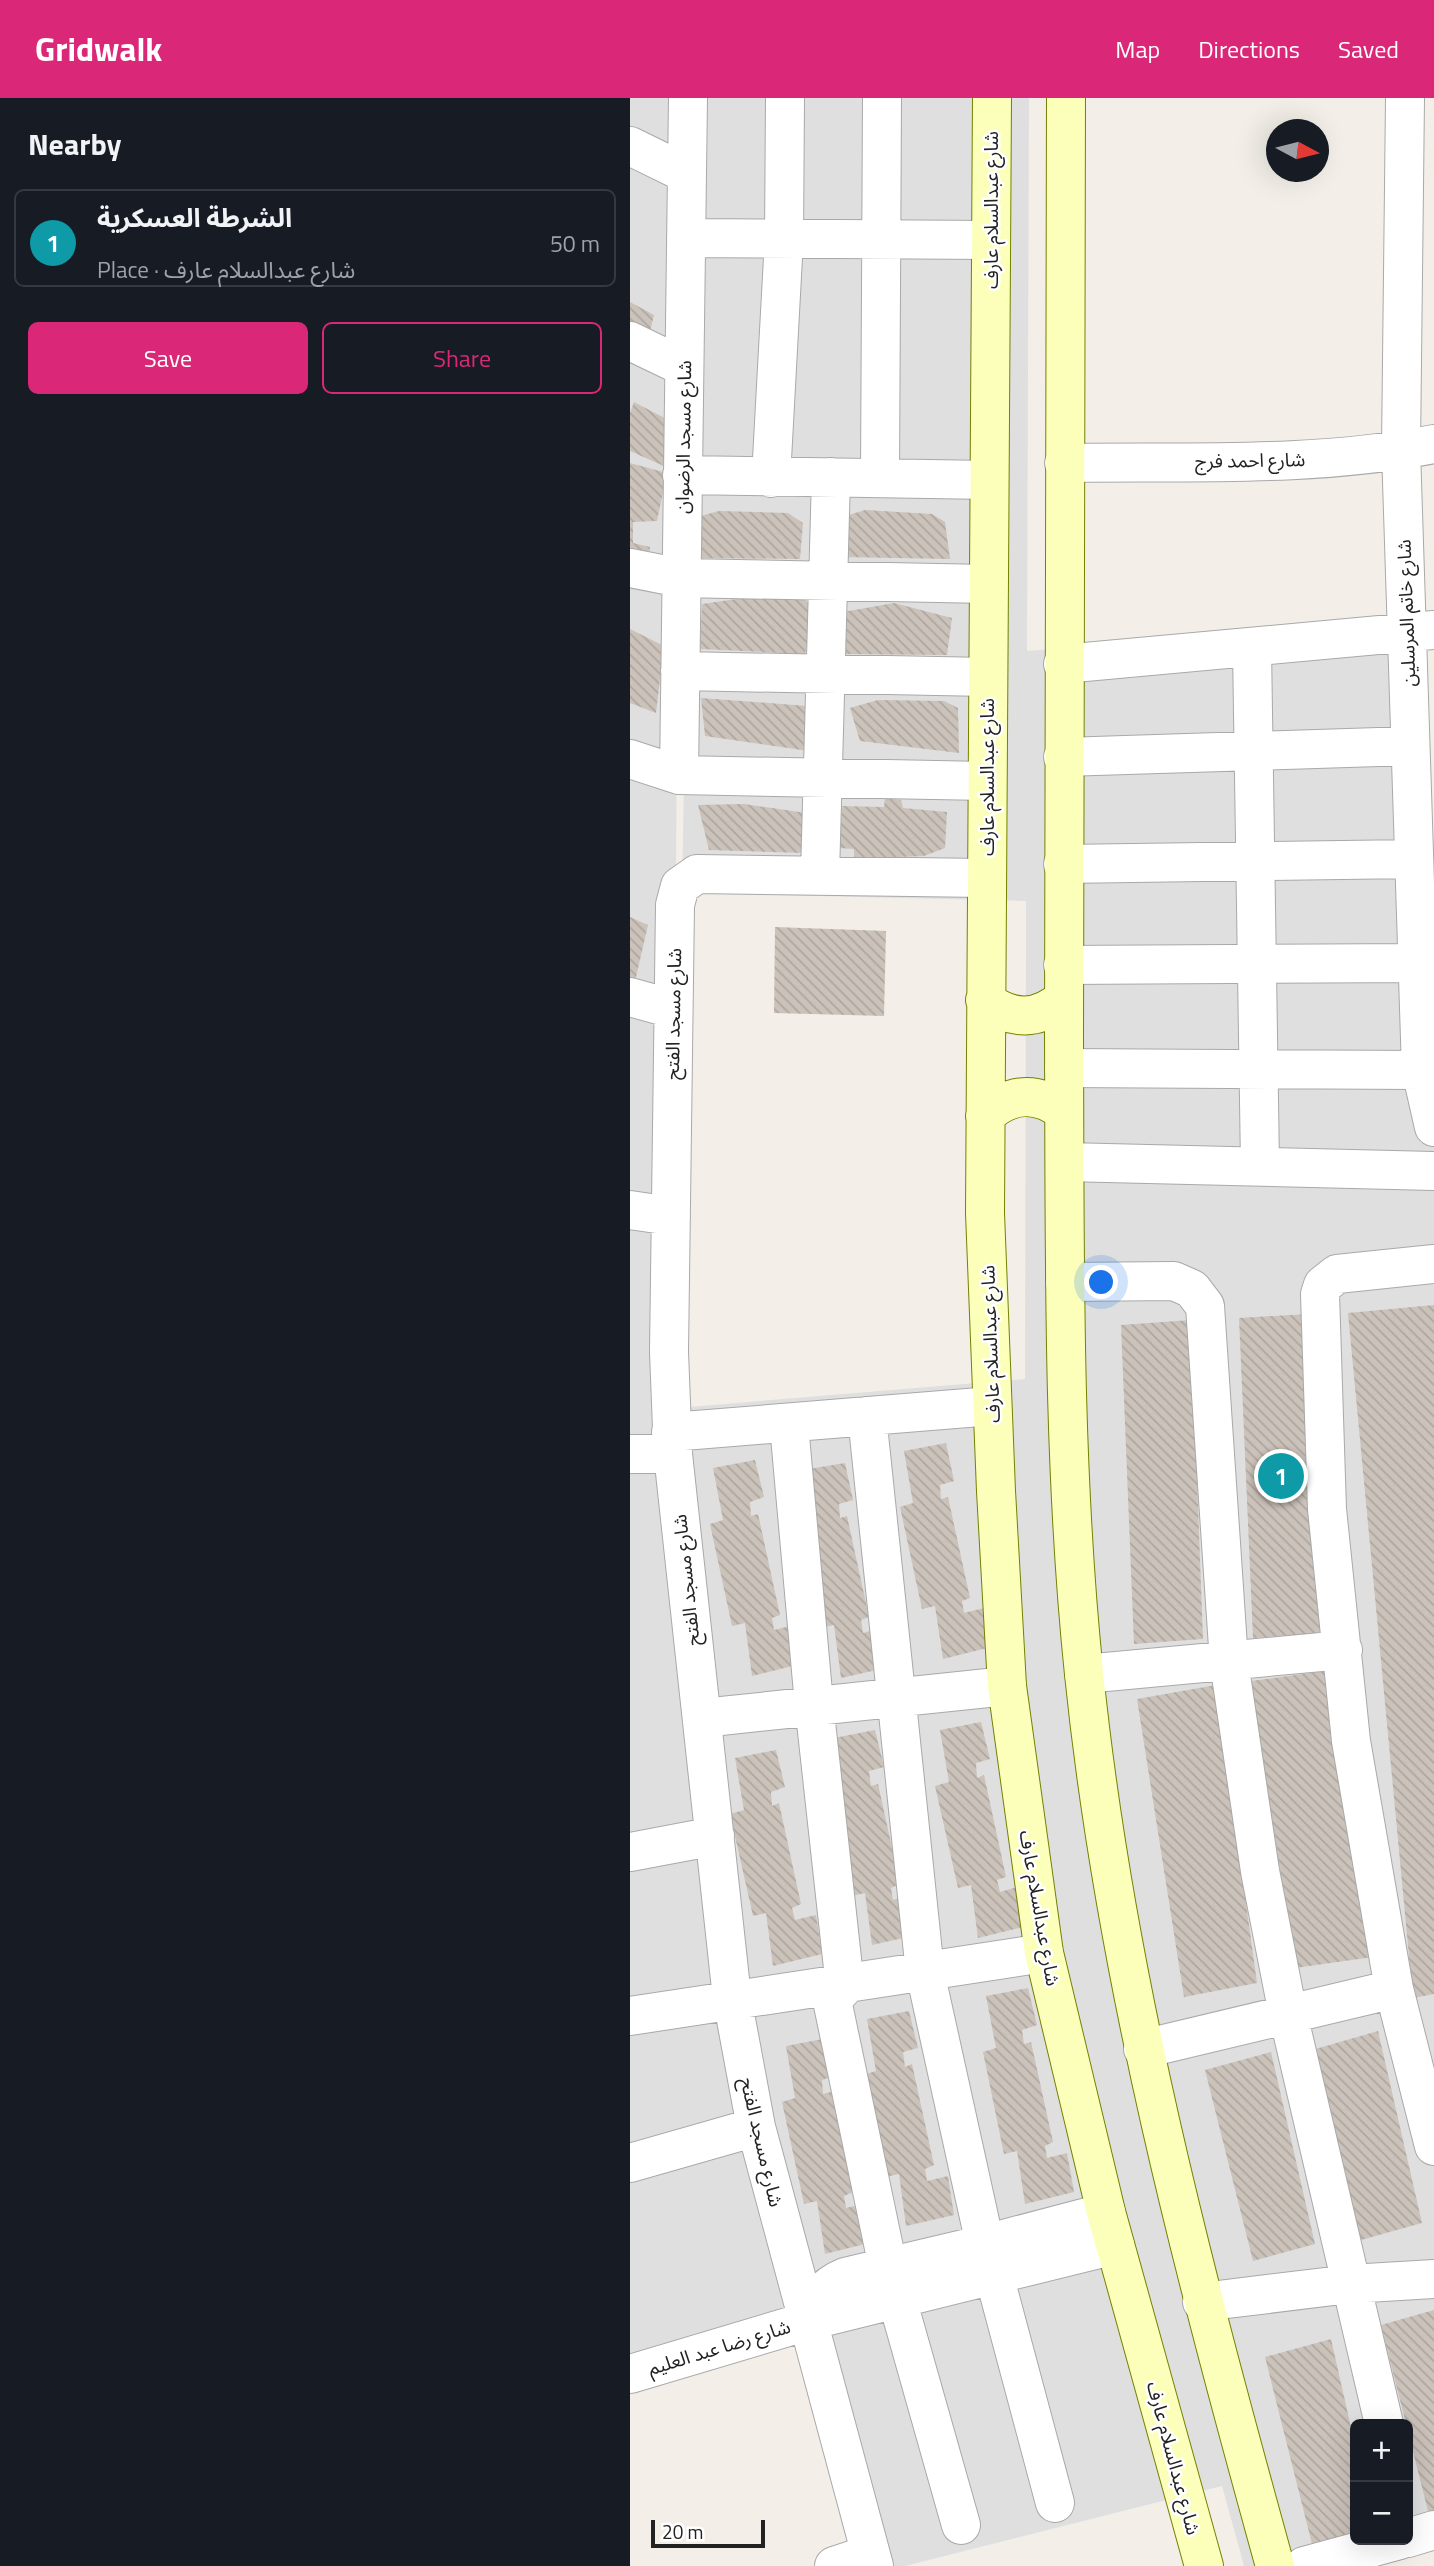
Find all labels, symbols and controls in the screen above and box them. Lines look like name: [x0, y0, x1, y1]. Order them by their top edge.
text: Gridwalk: [35, 24, 162, 74]
text: Map: [1115, 31, 1160, 67]
text: Directions: [1198, 31, 1300, 67]
text: Saved: [1338, 31, 1399, 67]
north arrow: [1266, 119, 1329, 182]
text: Nearby: [28, 121, 121, 167]
street label: شارع عبدالسلام عارف: [976, 131, 1006, 289]
text: الشرطة العسكرية: [97, 198, 292, 237]
text: 1: [47, 226, 59, 261]
text: 50 m: [550, 226, 600, 261]
text: Place · شارع عبدالسلام عارف: [97, 252, 355, 287]
button: Save: [28, 322, 308, 394]
button: Share: [322, 322, 602, 394]
street label: شارع مسجد الرضوان: [667, 360, 698, 514]
street label: شارع احمد فرج: [1195, 444, 1305, 475]
street label: شارع خاتم المرسلين: [1388, 539, 1424, 687]
street label: شارع عبدالسلام عارف: [972, 698, 1002, 856]
street label: شارع مسجد الفتح: [657, 948, 689, 1080]
street label: شارع عبدالسلام عارف: [972, 1265, 1008, 1423]
your location: [1084, 1265, 1118, 1299]
pin: 1: [1258, 1450, 1304, 1502]
street label: شارع مسجد الفتح: [664, 1513, 708, 1647]
street label: شارع عبدالسلام عارف: [1012, 1828, 1068, 1988]
street label: شارع مسجد الفتح: [733, 2074, 791, 2210]
street label: شارع رضا عبد العليم: [644, 2311, 794, 2383]
street label: شارع عبدالسلام عارف: [1139, 2378, 1209, 2538]
map controls: [1350, 2419, 1413, 2545]
button: +: [1350, 2419, 1413, 2482]
button: −: [1350, 2482, 1413, 2545]
scale bar: [651, 2517, 765, 2549]
text: 20 m: [662, 2517, 703, 2546]

